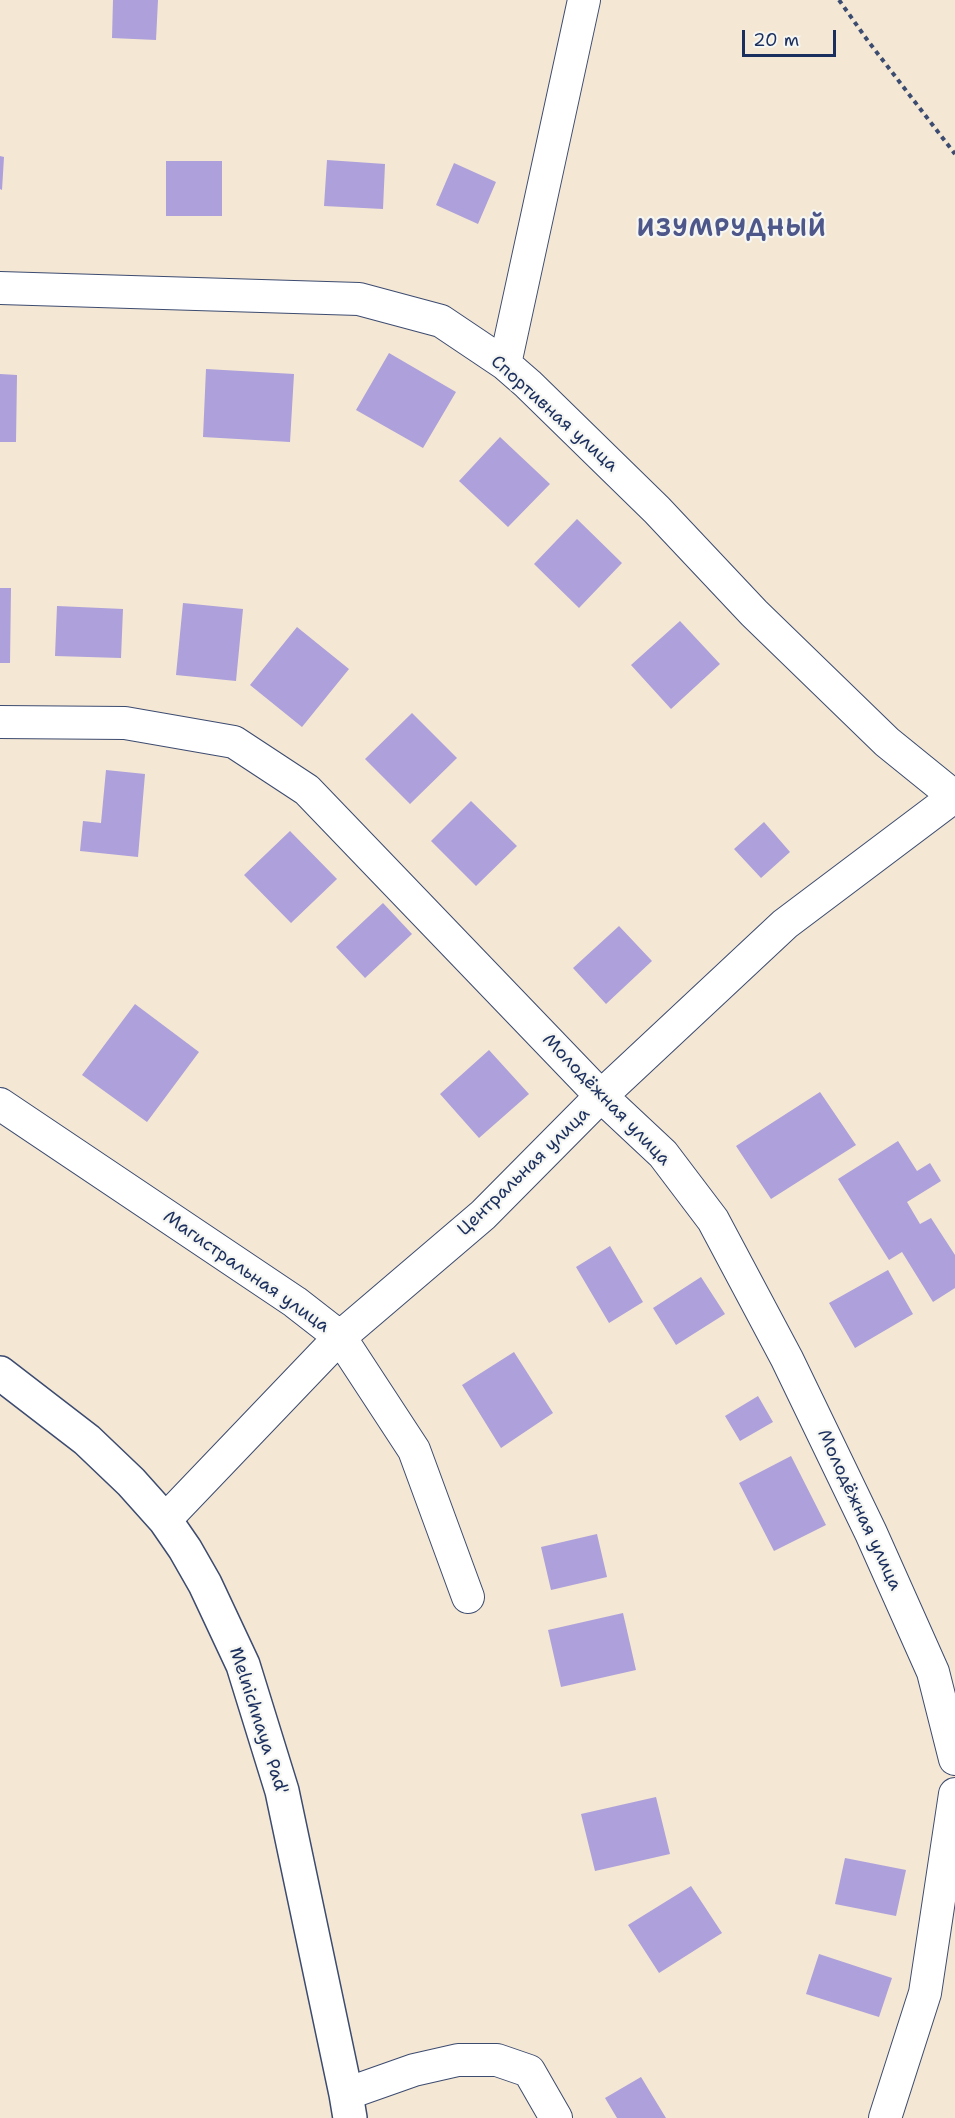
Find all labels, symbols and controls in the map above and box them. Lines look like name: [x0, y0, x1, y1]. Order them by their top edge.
scale bar: [745, 18, 840, 56]
text: 20 m: [753, 28, 799, 52]
district label: ИЗУМРУДНЫЙ: [637, 216, 827, 244]
street label: Спортивная улица: [486, 351, 622, 477]
street label: Молодёжная улица: [537, 1029, 675, 1171]
street label: Центральная улица: [454, 1103, 594, 1241]
street label: Магистральная улица: [159, 1206, 333, 1338]
street label: Молодёжная улица: [812, 1426, 906, 1594]
street label: Melnichnaya Pad': [224, 1645, 292, 1797]

